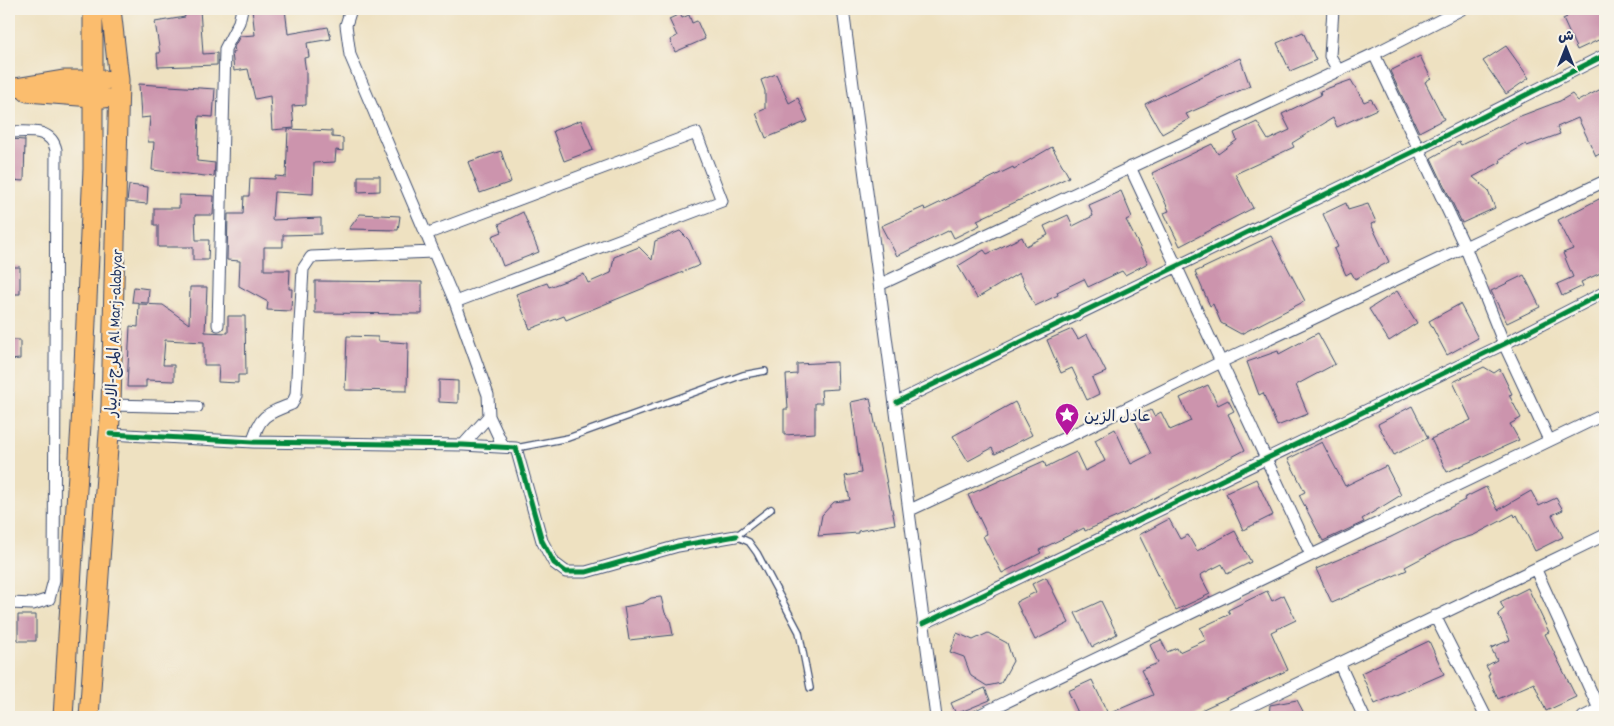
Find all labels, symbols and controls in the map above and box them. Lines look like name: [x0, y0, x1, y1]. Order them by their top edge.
north arrow: [1542, 22, 1592, 72]
text: ش: [1558, 27, 1574, 47]
street label: المرج-الابيار Al Marj-alabyar: [101, 249, 130, 419]
place icon: عادل الزين: [1054, 402, 1080, 436]
place label: عادل الزين: [1084, 406, 1151, 429]

